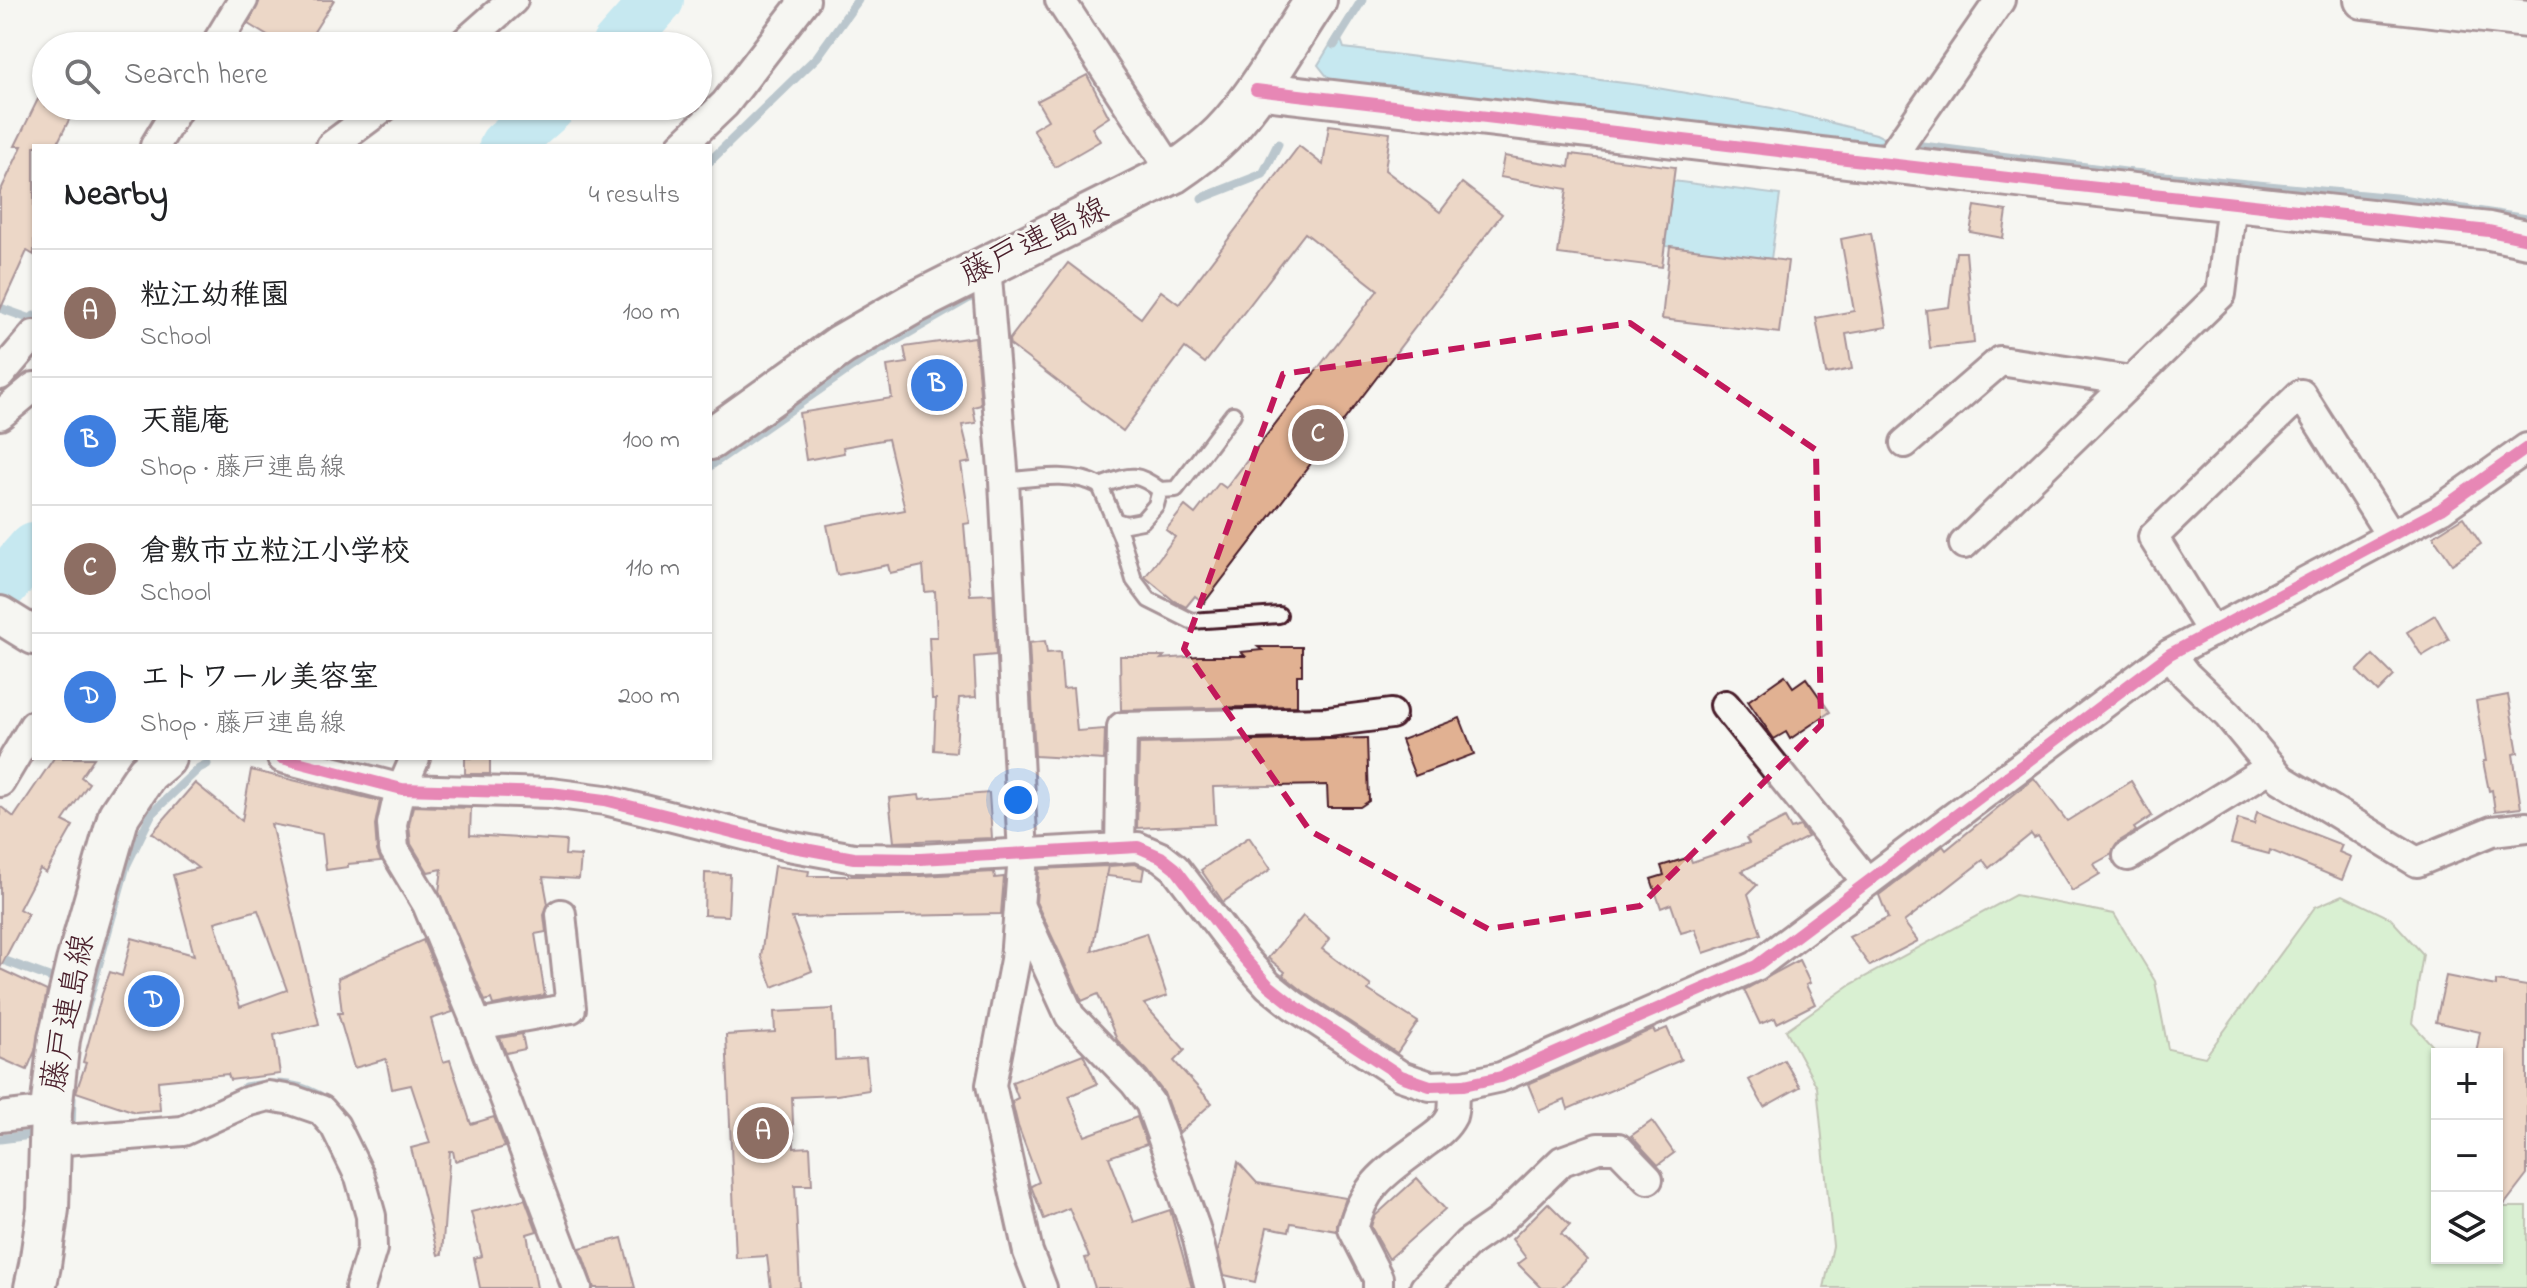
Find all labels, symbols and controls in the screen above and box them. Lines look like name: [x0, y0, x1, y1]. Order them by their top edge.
search box: [32, 32, 712, 120]
icon: search: [60, 54, 104, 98]
text: Search here: [124, 54, 268, 98]
text: Nearby: [64, 171, 168, 221]
text: 4 results: [589, 177, 680, 215]
street label: 藤戸連島線: [953, 187, 1117, 299]
text: 粒江幼稚園: [140, 275, 290, 319]
text: A: [82, 294, 98, 332]
text: 100 m: [623, 294, 680, 332]
text: School: [140, 319, 211, 357]
pin: B: [911, 355, 963, 415]
text: 天龍庵: [140, 401, 230, 445]
pin: C: [1292, 405, 1344, 465]
text: B: [81, 422, 99, 460]
text: 100 m: [623, 422, 680, 460]
text: Shop · 藤戸連島線: [140, 450, 345, 488]
text: 倉敷市立粒江小学校: [140, 531, 410, 575]
text: C: [83, 550, 97, 588]
text: 110 m: [626, 550, 680, 588]
text: School: [140, 575, 211, 613]
text: エトワール美容室: [140, 657, 379, 701]
text: D: [80, 678, 100, 716]
text: 200 m: [618, 678, 680, 716]
text: Shop · 藤戸連島線: [140, 706, 345, 744]
your location: [998, 780, 1038, 820]
street label: 藤戸連島線: [32, 930, 108, 1096]
pin: D: [128, 971, 180, 1031]
map controls: [2431, 1048, 2503, 1264]
button: +: [2431, 1048, 2503, 1120]
pin: A: [737, 1103, 789, 1163]
button: −: [2431, 1120, 2503, 1192]
button: layers: [2431, 1192, 2503, 1264]

